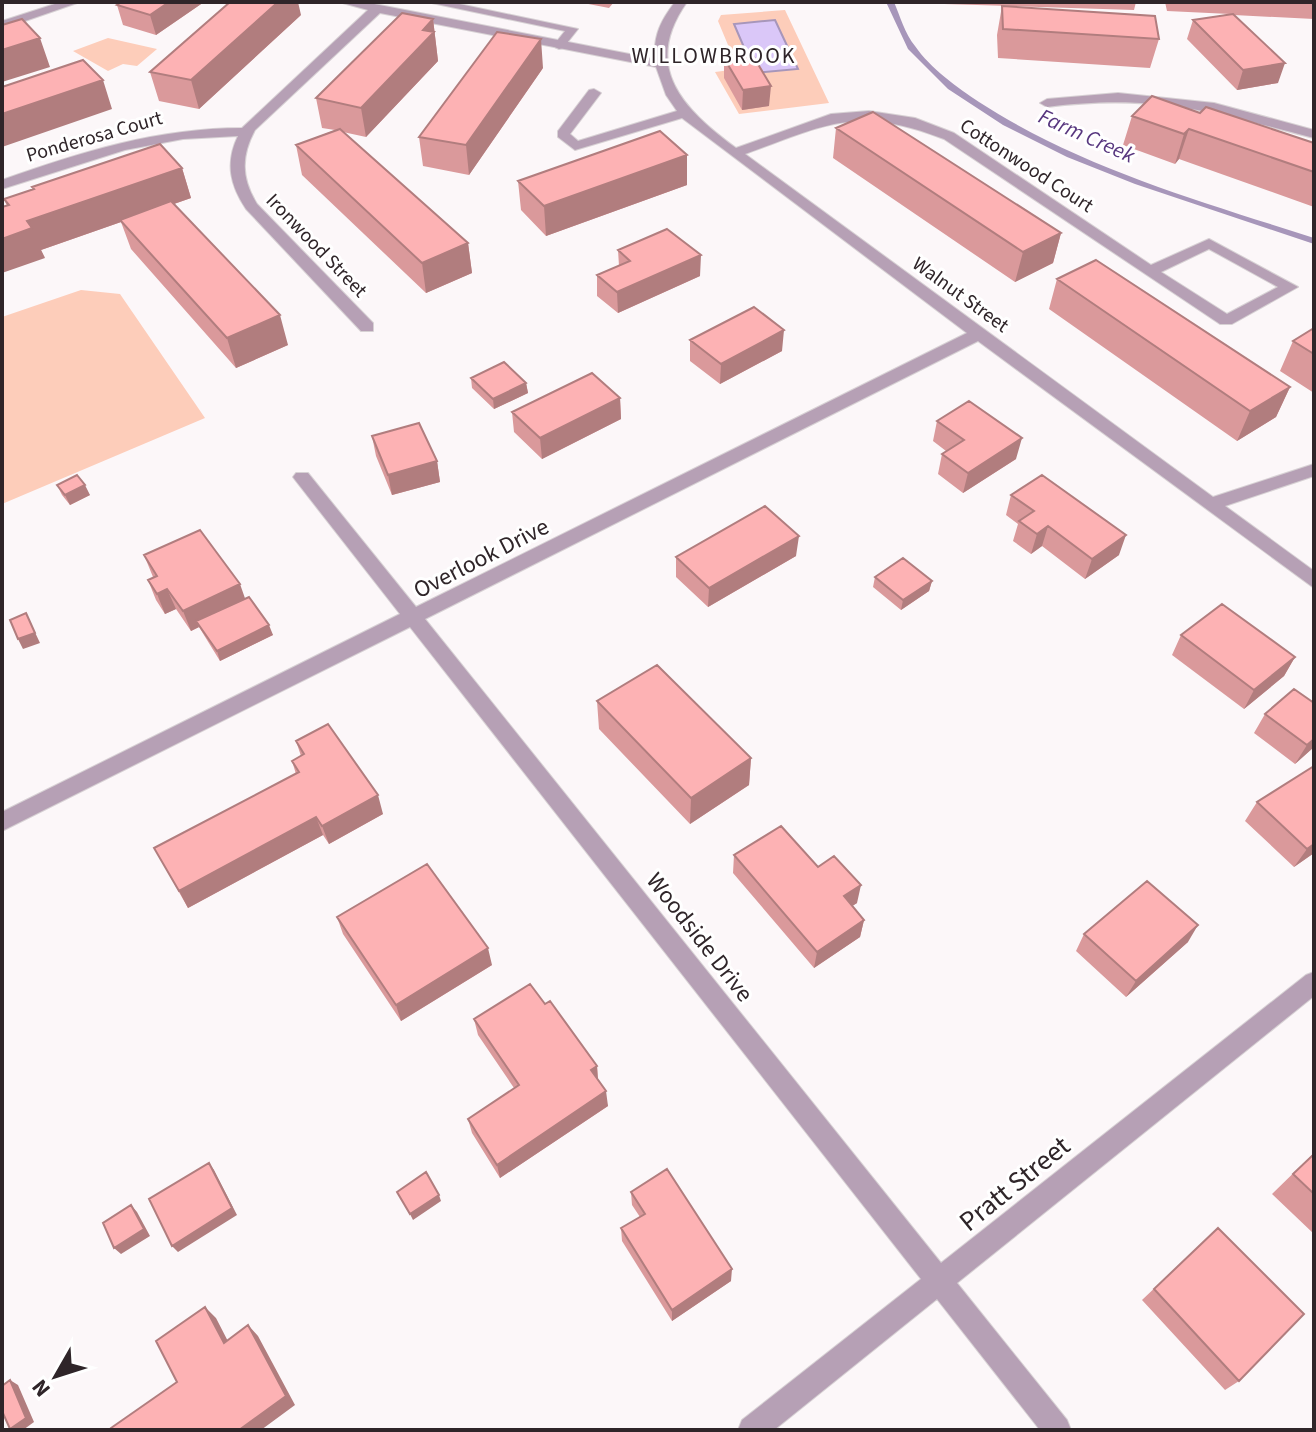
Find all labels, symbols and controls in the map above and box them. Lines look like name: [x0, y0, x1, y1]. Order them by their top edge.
district label: WILLOWBROOK: [631, 40, 797, 72]
water label: Farm Creek: [1033, 100, 1140, 172]
street label: Ponderosa Court: [23, 104, 166, 170]
street label: Cottonwood Court: [954, 112, 1099, 220]
street label: Ironwood Street: [259, 187, 373, 304]
street label: Walnut Street: [906, 250, 1015, 340]
street label: Overlook Drive: [407, 509, 555, 608]
street label: Woodside Drive: [638, 865, 761, 1010]
street label: Pratt Street: [950, 1126, 1079, 1241]
north arrow: [16, 1336, 96, 1416]
text: N: [24, 1372, 58, 1404]

